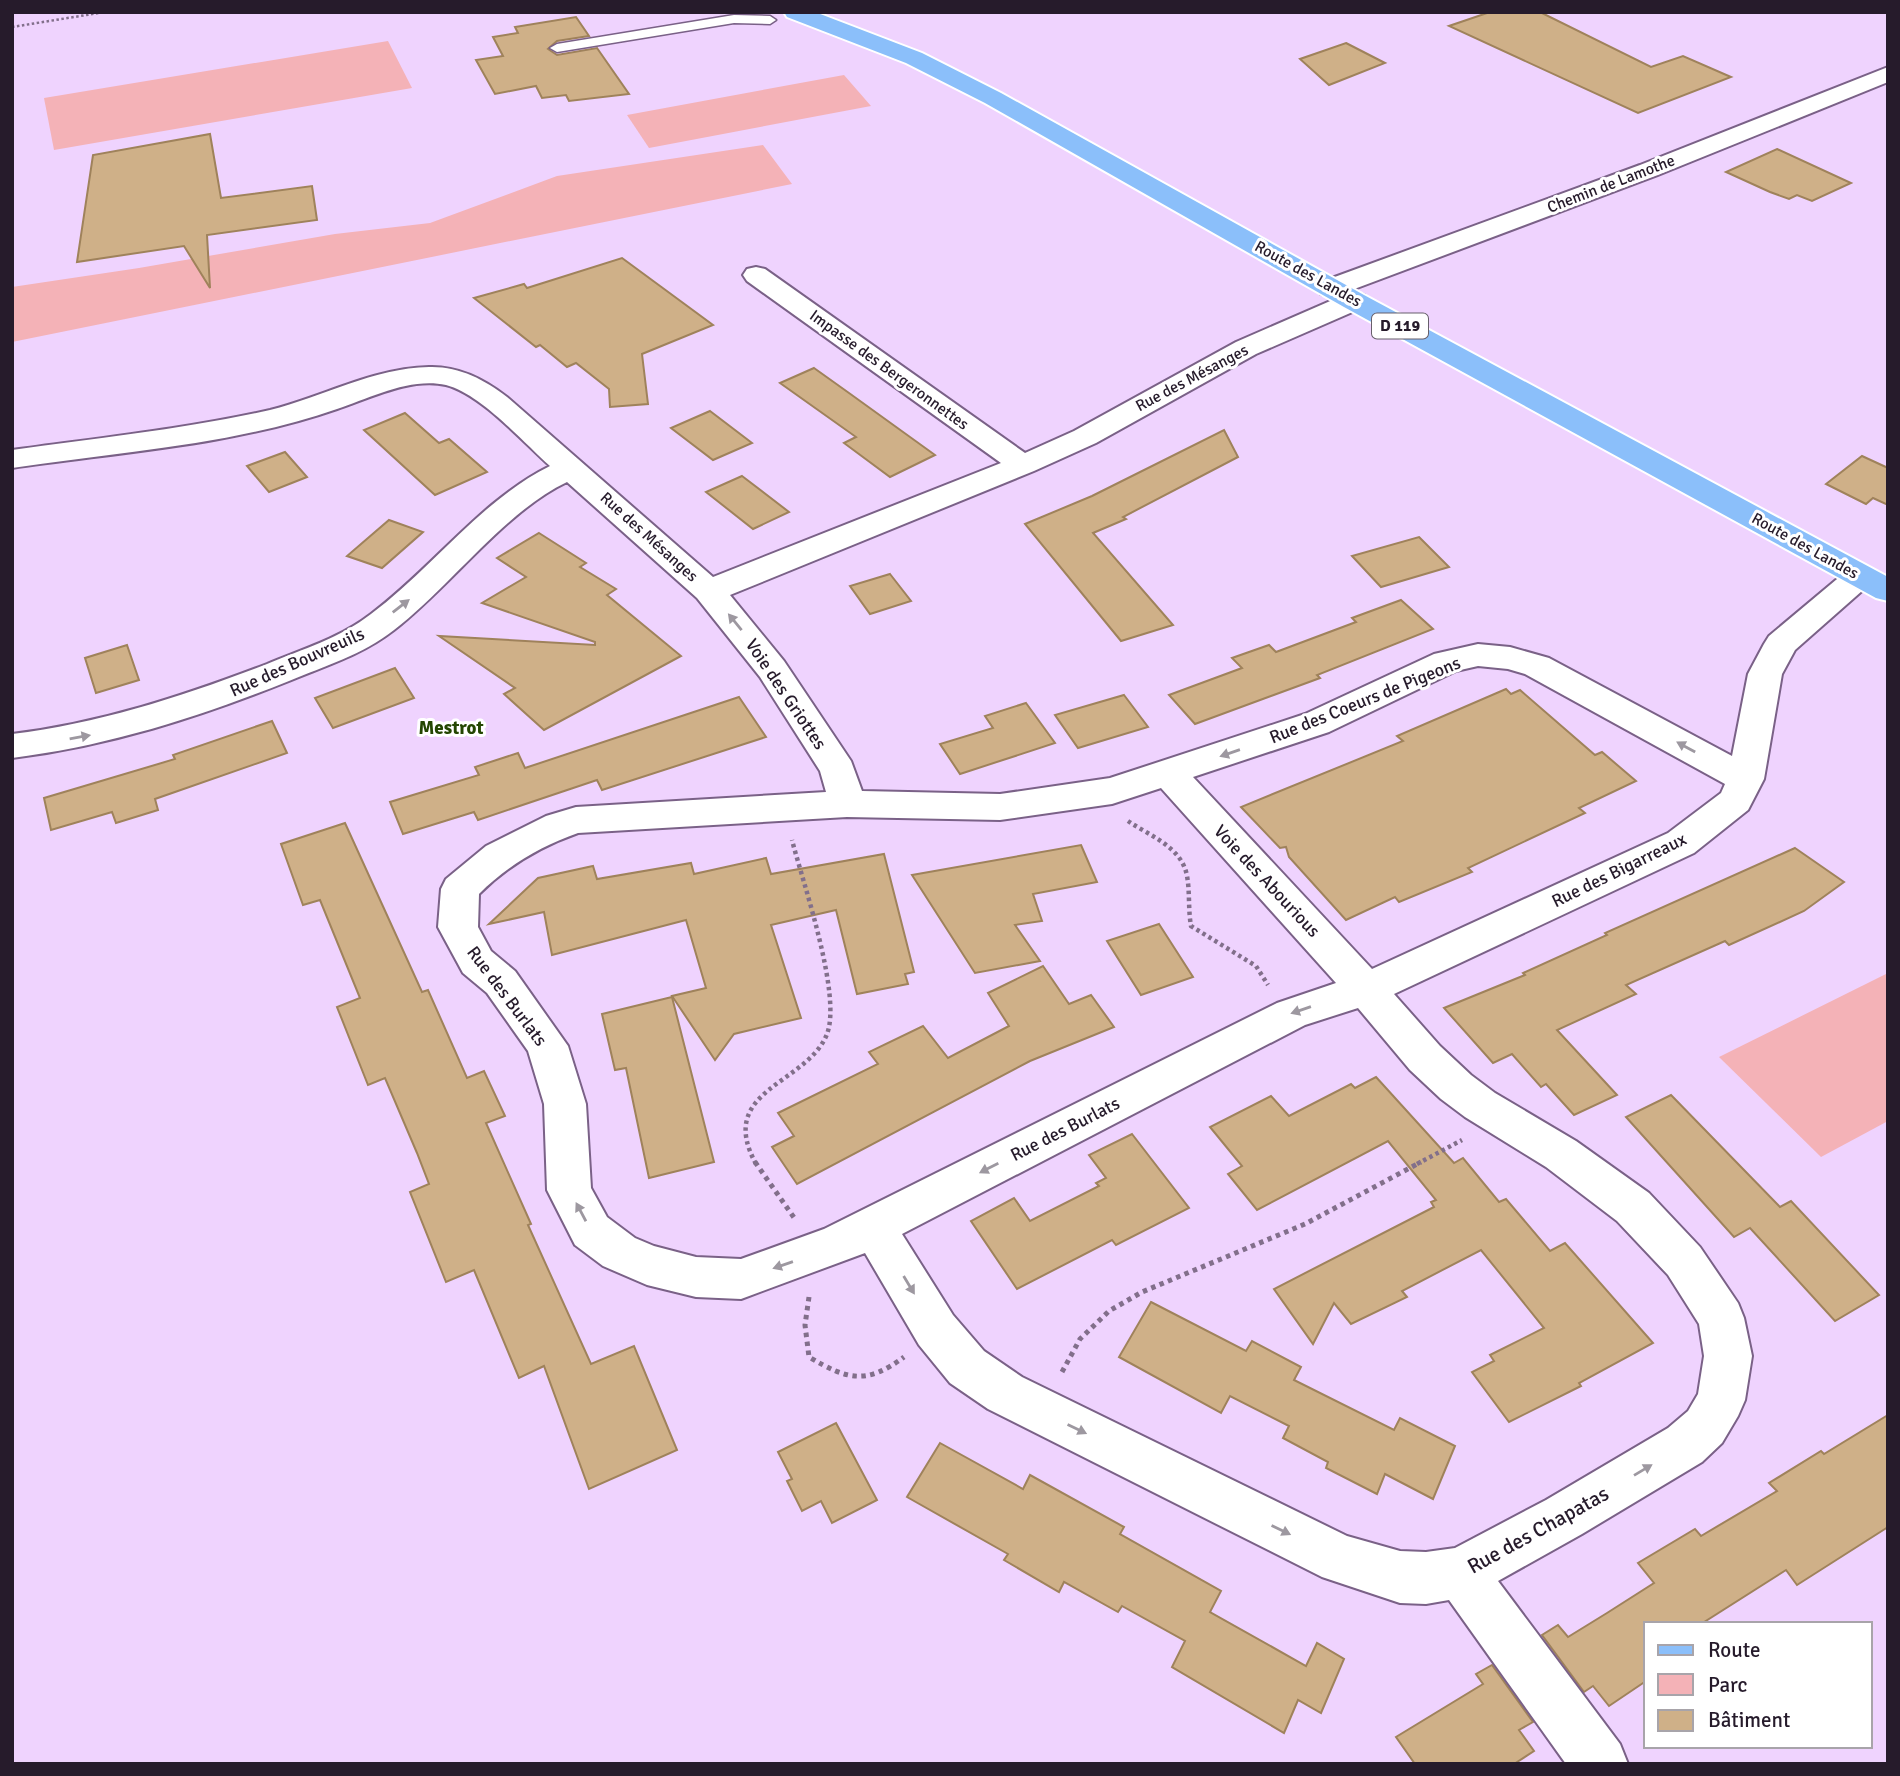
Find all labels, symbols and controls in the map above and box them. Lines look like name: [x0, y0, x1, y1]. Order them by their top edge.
street label: Chemin de Lamothe: [1544, 150, 1678, 218]
street label: Route des Landes: [1251, 236, 1365, 312]
street label: Impasse des Bergeronnettes: [806, 306, 972, 434]
road number: D 119: [1372, 314, 1428, 338]
street label: Rue des Mésanges: [1132, 340, 1252, 416]
street label: Rue des Mésanges: [596, 488, 702, 586]
street label: Route des Landes: [1748, 508, 1862, 584]
one-way arrow: [392, 599, 411, 613]
one-way arrow: [729, 613, 743, 631]
street label: Rue des Bouvreuils: [226, 622, 368, 702]
street label: Voie des Griottes: [741, 634, 831, 754]
street label: Rue des Coeurs de Pigeons: [1266, 652, 1464, 748]
district label: Mestrot: [418, 716, 484, 740]
one-way arrow: [69, 731, 91, 742]
one-way arrow: [1676, 741, 1696, 753]
one-way arrow: [1220, 748, 1241, 759]
street label: Voie des Abourious: [1209, 820, 1325, 942]
street label: Rue des Bigarreaux: [1548, 828, 1691, 912]
street label: Rue des Burlats: [462, 942, 552, 1050]
one-way arrow: [1291, 1005, 1312, 1016]
street label: Rue des Burlats: [1007, 1092, 1123, 1166]
one-way arrow: [979, 1162, 999, 1173]
one-way arrow: [575, 1203, 587, 1222]
one-way arrow: [773, 1260, 794, 1271]
one-way arrow: [902, 1276, 915, 1295]
one-way arrow: [1067, 1423, 1087, 1434]
one-way arrow: [1634, 1464, 1653, 1476]
street label: Rue des Chapatas: [1463, 1480, 1613, 1580]
one-way arrow: [1271, 1524, 1291, 1535]
legend: [1644, 1622, 1872, 1748]
text: Route: [1708, 1637, 1760, 1663]
text: Parc: [1708, 1672, 1747, 1698]
text: Bâtiment: [1708, 1707, 1790, 1733]

